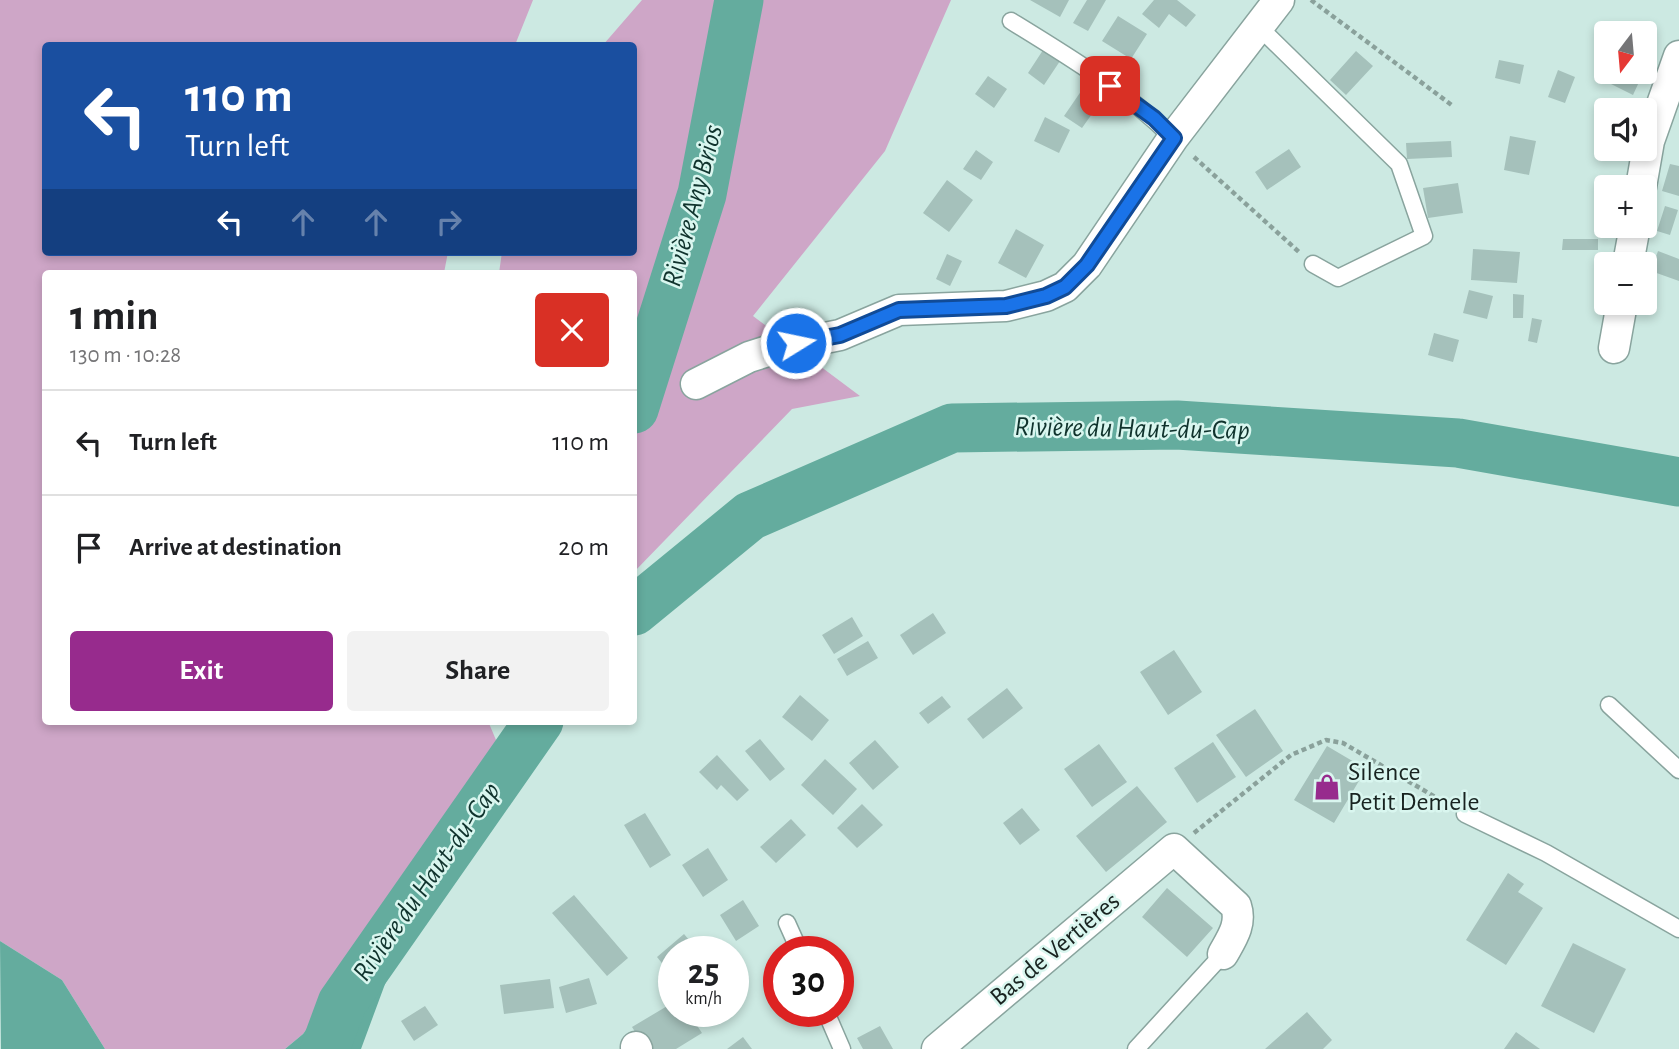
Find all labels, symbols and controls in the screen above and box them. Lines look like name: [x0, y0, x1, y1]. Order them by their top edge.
north arrow: [1594, 21, 1657, 84]
map controls: [1594, 21, 1657, 315]
pin: [1080, 56, 1140, 116]
icon: arrive: [1091, 67, 1129, 105]
icon: left: [70, 70, 161, 161]
text: 110 m: [185, 72, 293, 121]
button: sound: [1594, 98, 1657, 161]
water label: Rivière Any Brios: [658, 122, 728, 290]
text: Turn left: [185, 130, 289, 162]
button: +: [1594, 175, 1657, 238]
icon: left: [211, 203, 249, 241]
icon: ahead: [284, 203, 322, 241]
icon: ahead: [357, 203, 395, 241]
icon: right: [430, 203, 468, 241]
button: −: [1594, 252, 1657, 315]
button: close: [535, 293, 609, 367]
text: 1 min: [70, 295, 159, 337]
position arrow: [759, 306, 833, 380]
text: 130 m · 10:28: [70, 344, 181, 367]
water label: Rivière du Haut-du-Cap: [1014, 413, 1250, 445]
icon: left: [70, 424, 108, 462]
text: Turn left: [129, 429, 217, 455]
text: 110 m: [552, 429, 609, 455]
icon: arrive: [70, 529, 108, 567]
text: Arrive at destination: [129, 534, 342, 560]
text: 20 m: [558, 534, 609, 560]
button: Exit: [70, 631, 333, 711]
button: Share: [347, 631, 609, 711]
place label: Silence Petit Demele: [1348, 759, 1480, 815]
shop icon: Silence Petit Demele: [1312, 772, 1342, 802]
water label: Rivière du Haut-du-Cap: [348, 778, 506, 986]
street label: Bas de Vertières: [985, 888, 1125, 1010]
speed limit sign: 30: [763, 936, 854, 1027]
text: 25: [688, 955, 719, 990]
text: km/h: [685, 990, 722, 1008]

